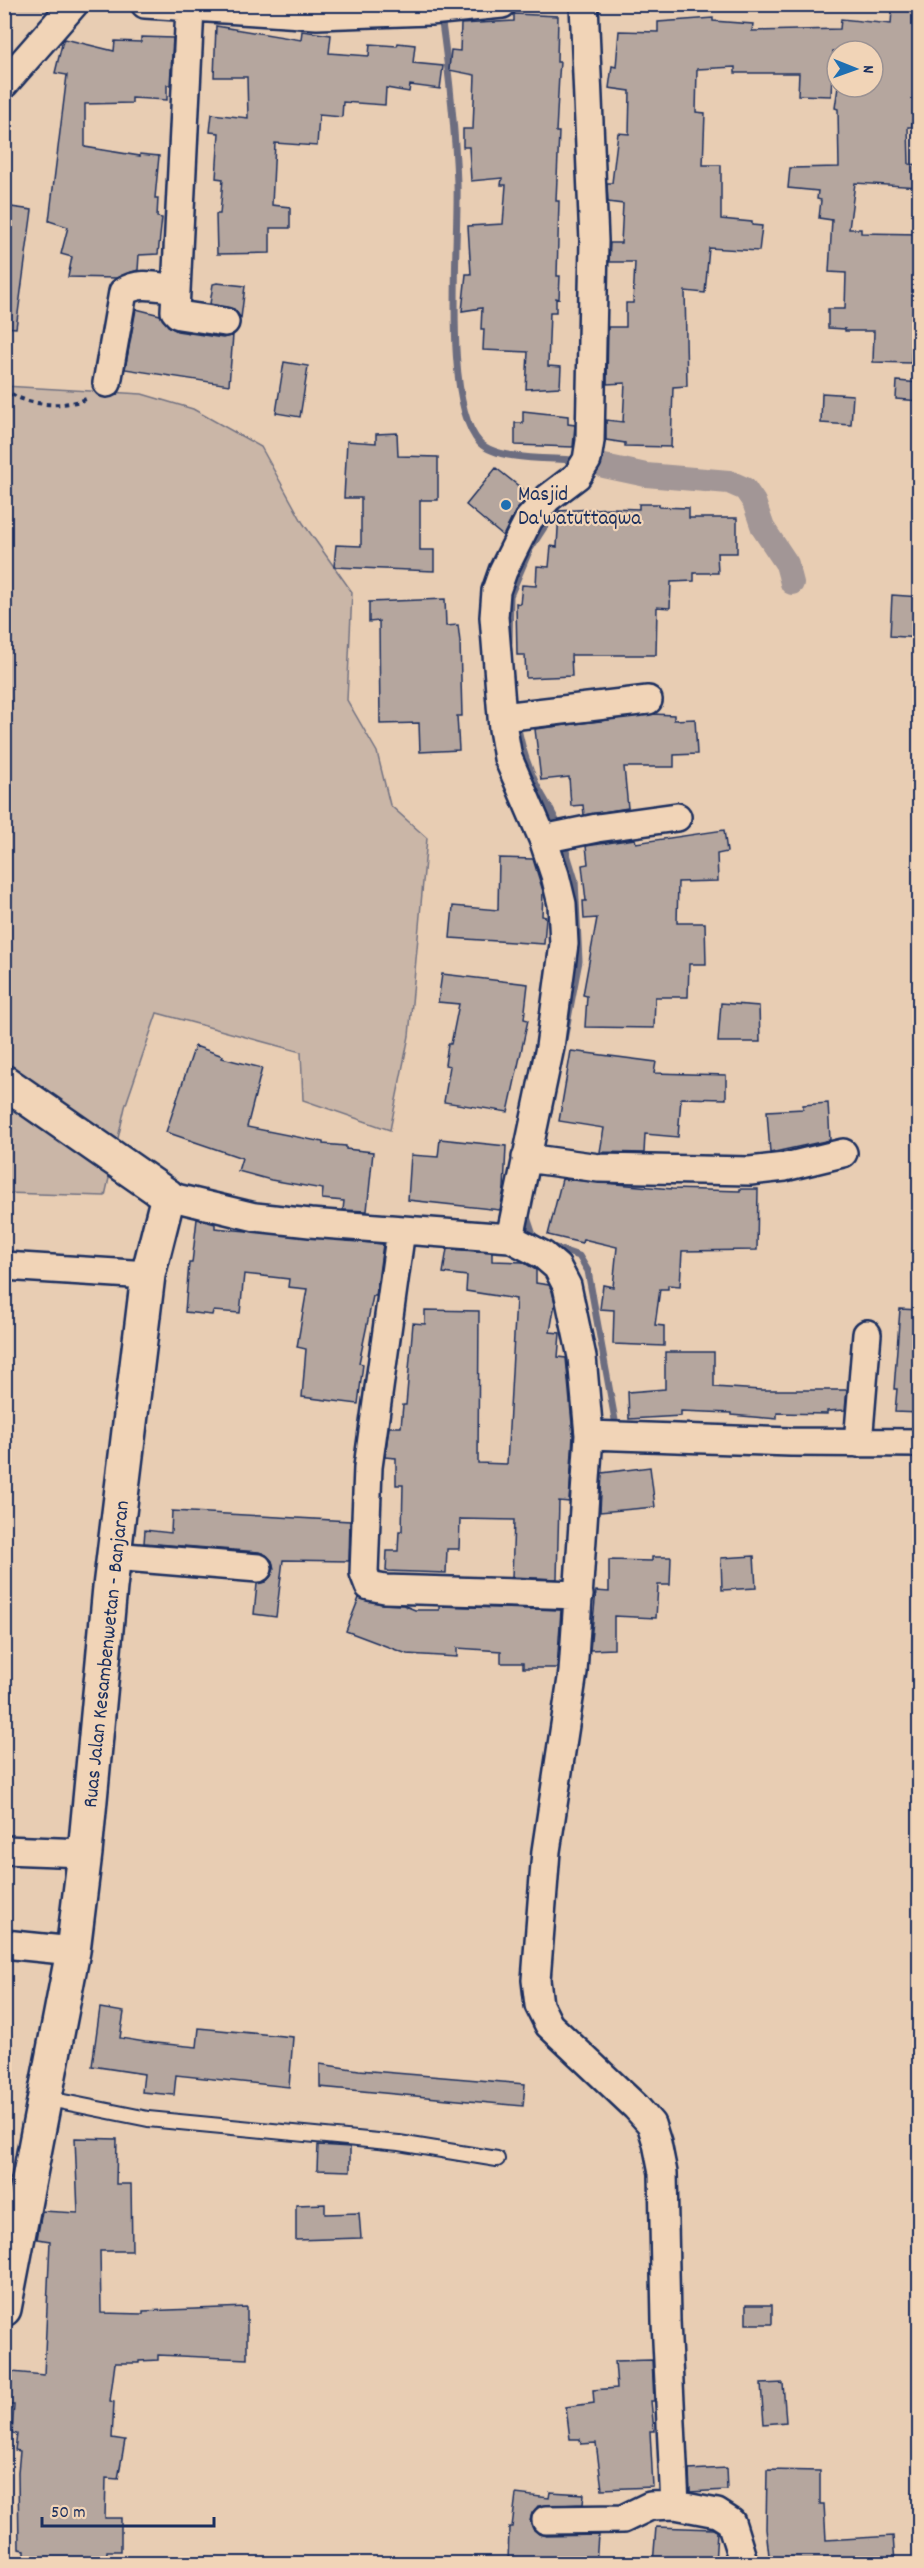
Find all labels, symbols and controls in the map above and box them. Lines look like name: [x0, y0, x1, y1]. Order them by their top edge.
north arrow: [825, 39, 885, 99]
text: N: [856, 65, 879, 73]
place label: Masjid Da'watuttaqwa: [518, 481, 642, 535]
marker: Masjid Da'watuttaqwa: [499, 498, 513, 512]
street label: Ruas Jalan Kesambenwetan - Banjaran: [77, 1499, 139, 1809]
scale bar: [42, 2490, 214, 2528]
text: 50 m: [51, 2501, 86, 2526]

